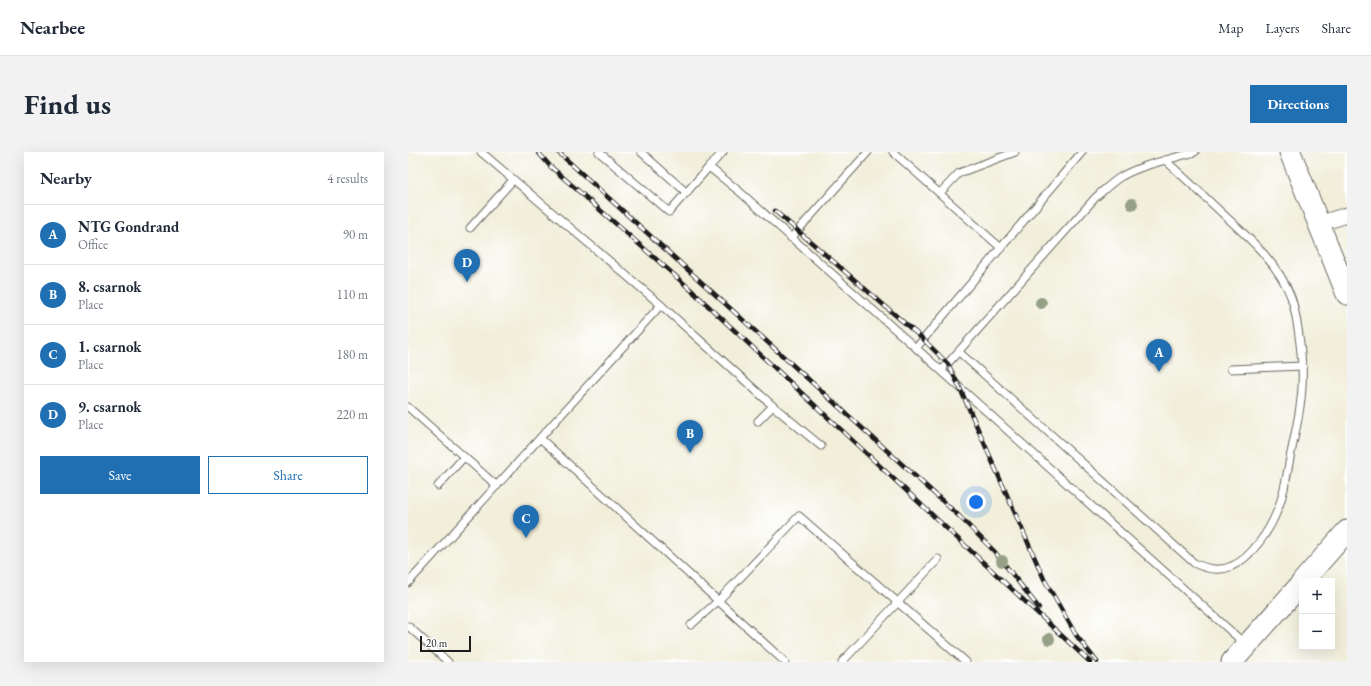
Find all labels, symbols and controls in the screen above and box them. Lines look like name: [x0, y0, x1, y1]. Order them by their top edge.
text: Nearbee: [20, 15, 85, 40]
text: Map: [1218, 19, 1243, 37]
text: Layers: [1265, 19, 1300, 37]
text: Share: [1322, 19, 1351, 37]
button: Directions: [1250, 85, 1347, 123]
text: Find us: [24, 86, 111, 122]
text: Nearby: [40, 167, 92, 189]
text: 4 results: [327, 170, 368, 187]
text: NTG Gondrand: [78, 217, 179, 236]
text: A: [48, 226, 58, 243]
text: 90 m: [343, 226, 368, 243]
text: Office: [78, 236, 108, 253]
pin: D: [454, 249, 480, 282]
text: 8. csarnok: [78, 277, 142, 296]
text: B: [49, 286, 57, 303]
text: 110 m: [337, 286, 368, 303]
text: Place: [78, 296, 104, 313]
text: 1. csarnok: [78, 337, 142, 356]
pin: A: [1146, 339, 1172, 372]
text: C: [48, 346, 58, 363]
text: 180 m: [337, 346, 368, 363]
text: Place: [78, 356, 104, 373]
text: 9. csarnok: [78, 397, 142, 416]
text: D: [48, 406, 58, 423]
text: 220 m: [337, 406, 368, 423]
text: Place: [78, 416, 104, 433]
pin: B: [677, 420, 703, 453]
button: Save: [40, 456, 200, 494]
button: Share: [208, 456, 368, 494]
your location: [966, 492, 986, 512]
pin: C: [513, 505, 539, 538]
map controls: [1299, 578, 1335, 650]
button: +: [1299, 578, 1335, 614]
button: −: [1299, 614, 1335, 650]
scale bar: [420, 634, 471, 653]
text: 20 m: [426, 636, 447, 650]

